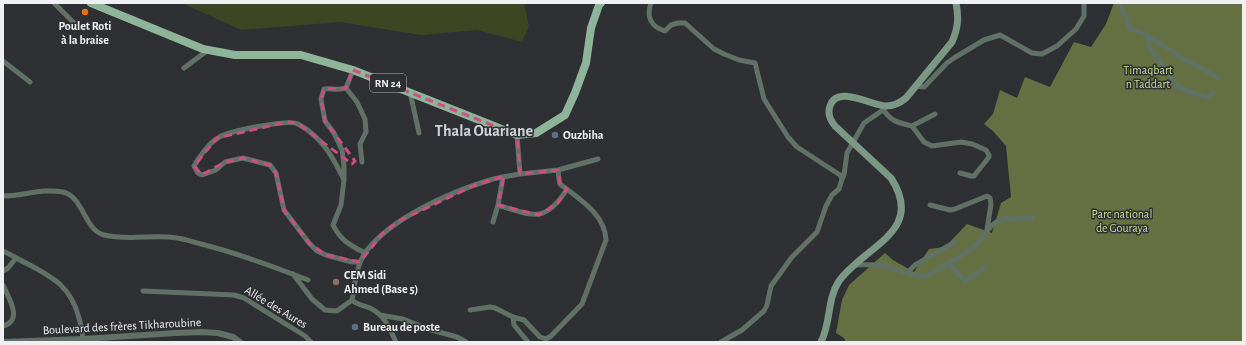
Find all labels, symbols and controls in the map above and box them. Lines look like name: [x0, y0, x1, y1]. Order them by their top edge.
marker: Poulet Roti à la braise: [80, 7, 90, 17]
place label: Poulet Roti à la braise: [59, 20, 111, 46]
park label: Timaqbart n Taddart: [1123, 64, 1173, 90]
road number: RN 24: [370, 74, 406, 92]
district label: Thala Ouariane: [435, 123, 534, 139]
place label: Ouzbiha: [563, 129, 604, 141]
marker: Ouzbiha: [550, 130, 560, 140]
park label: Parc national de Gouraya: [1092, 208, 1152, 235]
place label: CEM Sidi Ahmed (Base 5): [344, 269, 418, 296]
marker: CEM Sidi Ahmed (Base 5): [331, 277, 341, 287]
street label: Allée des Aures: [243, 284, 309, 330]
street label: Boulevard des frères Tikharoubine: [42, 316, 202, 336]
place label: Bureau de poste: [363, 321, 440, 333]
marker: Bureau de poste: [350, 322, 360, 332]

